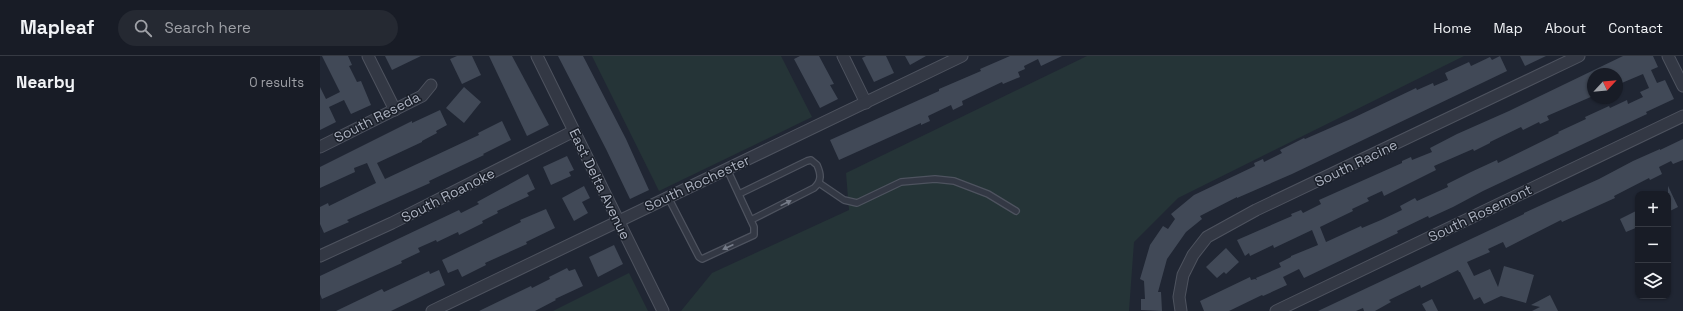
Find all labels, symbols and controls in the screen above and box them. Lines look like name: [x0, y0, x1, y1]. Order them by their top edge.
search box: [118, 10, 398, 46]
text: Mapleaf: [20, 15, 94, 40]
icon: search: [132, 17, 154, 39]
text: Search here: [164, 18, 251, 37]
text: Home: [1433, 19, 1471, 37]
text: Map: [1493, 19, 1523, 37]
text: About: [1545, 19, 1586, 37]
text: Contact: [1608, 19, 1663, 37]
north arrow: [1587, 68, 1623, 104]
text: Nearby: [16, 71, 75, 93]
text: 0 results: [249, 74, 304, 91]
street label: South Reseda: [331, 88, 423, 146]
street label: East Delta Avenue: [565, 125, 635, 243]
street label: South Racine: [1312, 135, 1400, 191]
street label: South Rochester: [641, 151, 753, 215]
street label: South Roanoke: [398, 164, 498, 226]
street label: South Rosemont: [1425, 180, 1535, 246]
map controls: [1635, 191, 1671, 299]
button: +: [1635, 191, 1671, 227]
one-way arrow: [780, 200, 792, 206]
button: −: [1635, 227, 1671, 263]
one-way arrow: [722, 244, 734, 250]
button: layers: [1635, 263, 1671, 299]

